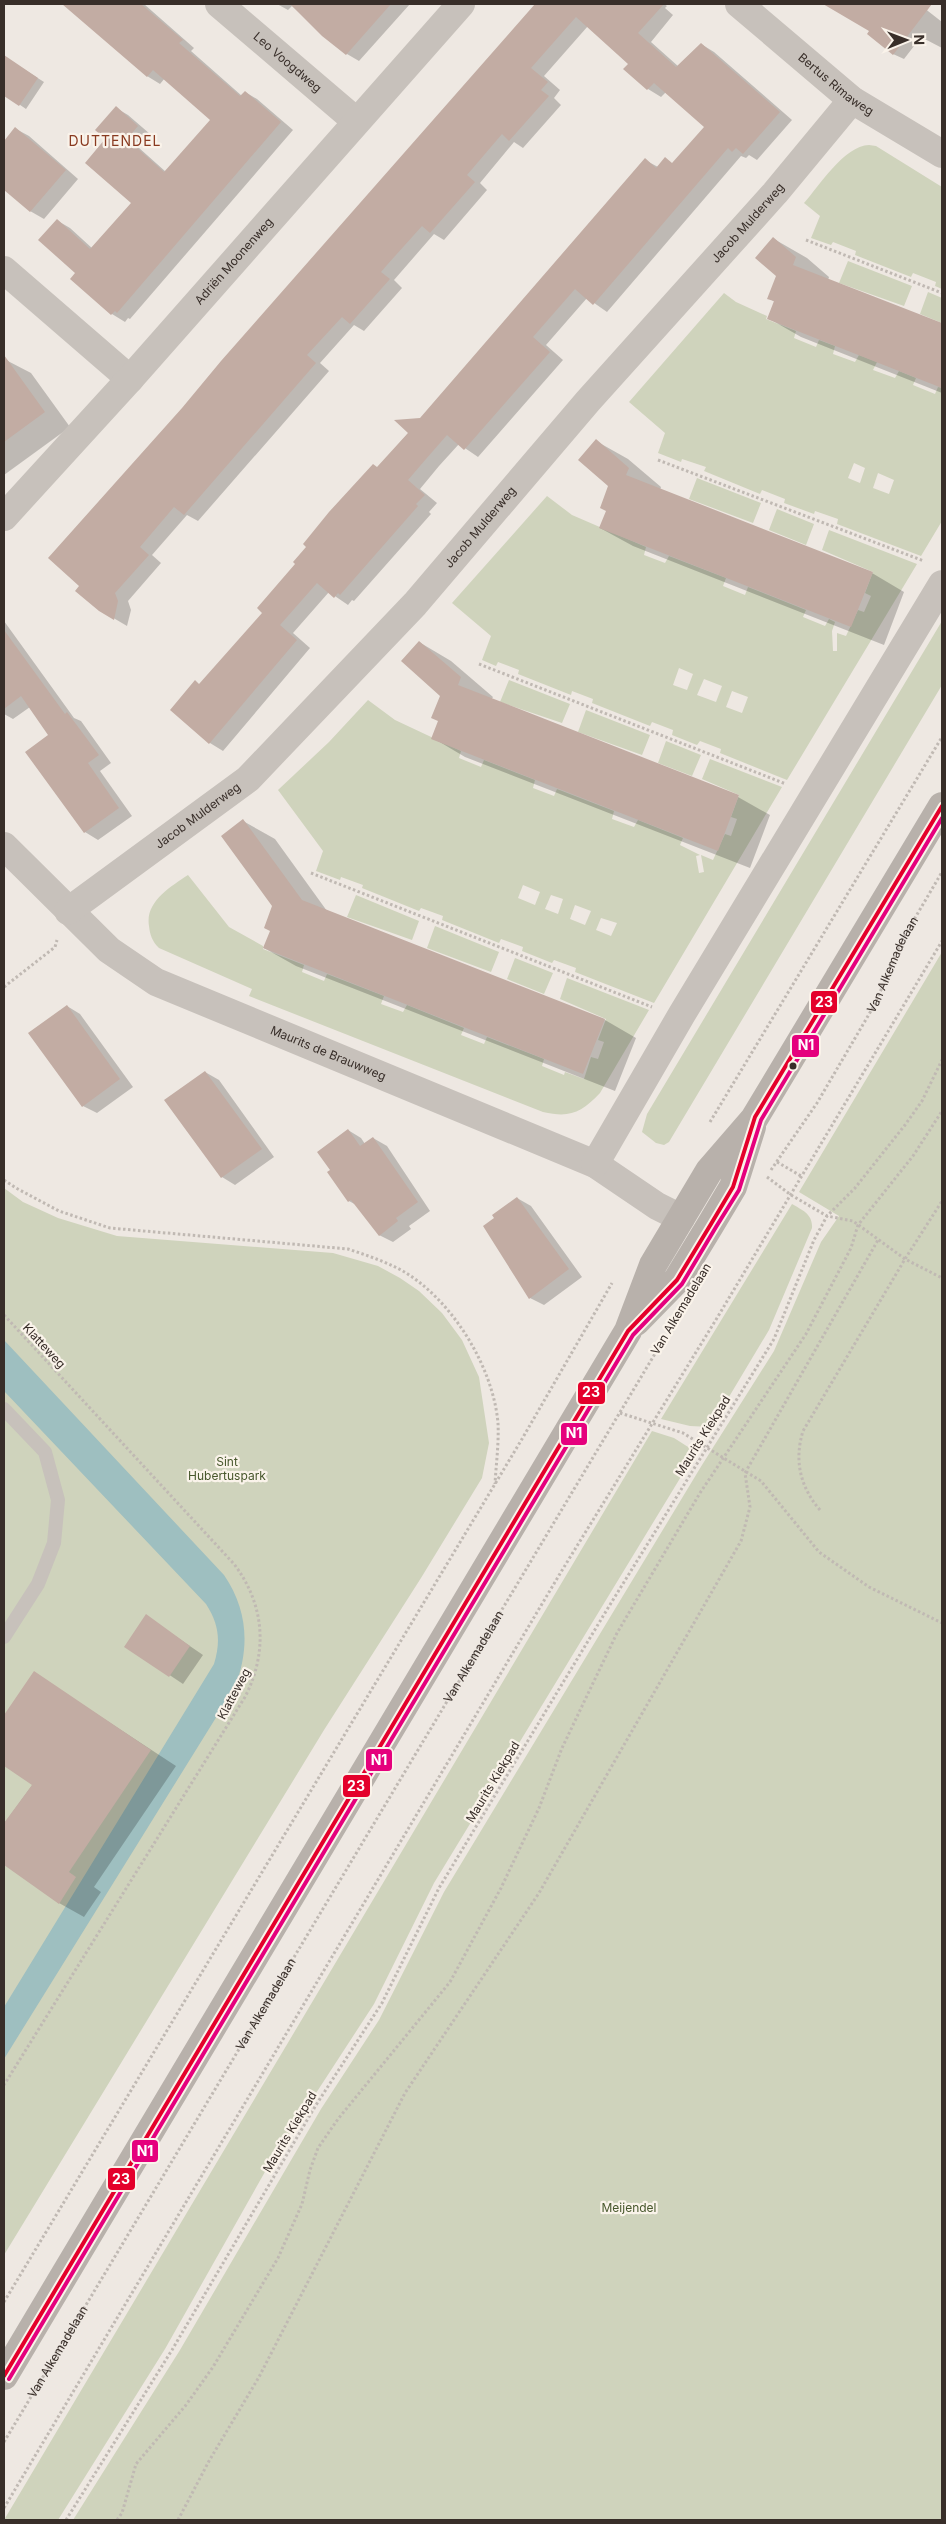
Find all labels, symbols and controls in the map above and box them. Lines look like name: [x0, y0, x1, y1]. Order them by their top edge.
north arrow: [881, 15, 931, 65]
street label: Leo Voogdweg: [251, 29, 325, 95]
text: N: [911, 34, 928, 45]
street label: Bertus Rimaweg: [795, 50, 877, 118]
district label: DUTTENDEL: [69, 132, 162, 149]
street label: Jacob Mulderweg: [708, 180, 787, 266]
street label: Adriën Moonenweg: [191, 214, 276, 307]
street label: Jacob Mulderweg: [441, 483, 519, 571]
street label: Jacob Mulderweg: [152, 779, 243, 852]
street label: Van Alkemadelaan: [863, 914, 921, 1016]
line badge: 23: [810, 990, 838, 1014]
text: 23: [815, 993, 833, 1010]
street label: Maurits de Brauwweg: [268, 1022, 388, 1084]
line badge: N1: [791, 1034, 820, 1058]
text: N1: [798, 1036, 814, 1053]
unlabelled marker: [788, 1061, 798, 1071]
street label: Van Alkemadelaan: [647, 1260, 714, 1357]
street label: Klatteweg: [20, 1320, 69, 1371]
line badge: 23: [577, 1381, 606, 1405]
text: 23: [582, 1383, 600, 1400]
street label: Maurits Kiekpad: [672, 1393, 733, 1479]
line badge: N1: [560, 1422, 588, 1446]
text: N1: [566, 1424, 582, 1441]
park label: Sint Hubertuspark: [188, 1454, 266, 1483]
street label: Van Alkemadelaan: [440, 1608, 507, 1705]
street label: Klatteweg: [214, 1666, 253, 1722]
street label: Maurits Kiekpad: [462, 1738, 523, 1825]
line badge: N1: [365, 1748, 393, 1772]
text: N1: [371, 1751, 387, 1768]
line badge: 23: [342, 1774, 371, 1798]
text: 23: [347, 1777, 365, 1794]
street label: Van Alkemadelaan: [232, 1955, 299, 2053]
street label: Maurits Kiekpad: [259, 2088, 320, 2175]
line badge: N1: [131, 2139, 159, 2163]
text: N1: [137, 2142, 153, 2159]
line badge: 23: [107, 2167, 136, 2191]
text: 23: [112, 2170, 130, 2187]
park label: Meijendel: [602, 2200, 656, 2215]
street label: Van Alkemadelaan: [24, 2303, 91, 2400]

